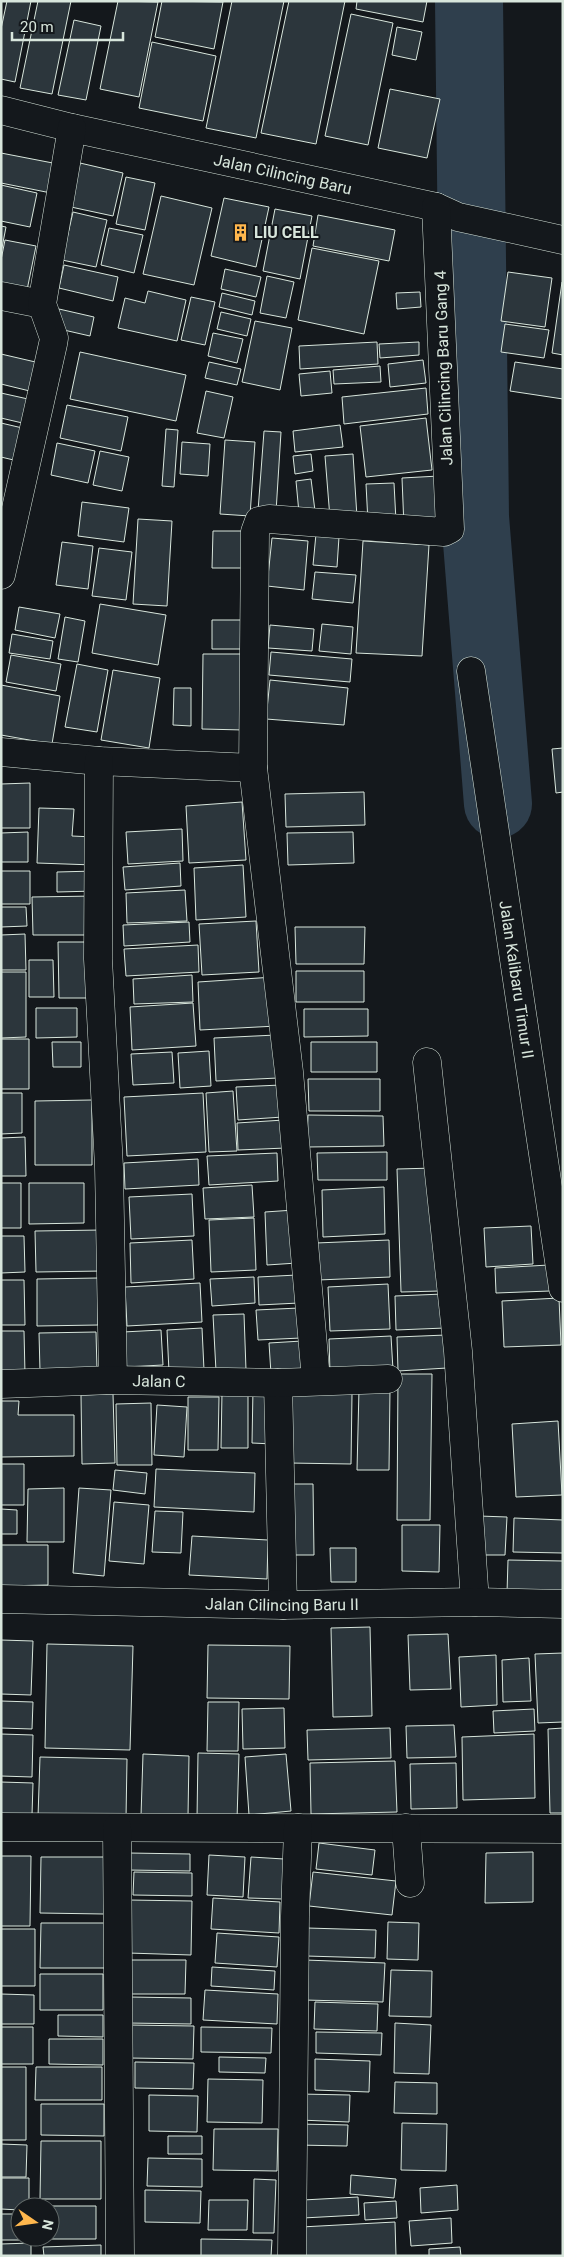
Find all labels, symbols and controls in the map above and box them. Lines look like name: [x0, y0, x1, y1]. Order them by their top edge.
scale bar: [12, 10, 124, 42]
text: 20 m: [20, 18, 54, 36]
street label: Jalan Cilincing Baru: [212, 150, 354, 198]
building icon: LIU CELL: [230, 222, 250, 242]
place label: LIU CELL: [254, 223, 319, 242]
street label: Jalan Cilincing Baru Gang 4: [431, 270, 456, 466]
street label: Jalan Kalibaru Timur II: [495, 899, 538, 1060]
street label: Jalan C: [132, 1371, 186, 1391]
street label: Jalan Cilincing Baru II: [205, 1594, 359, 1615]
north arrow: [10, 2197, 60, 2247]
text: N: [39, 2218, 57, 2232]

